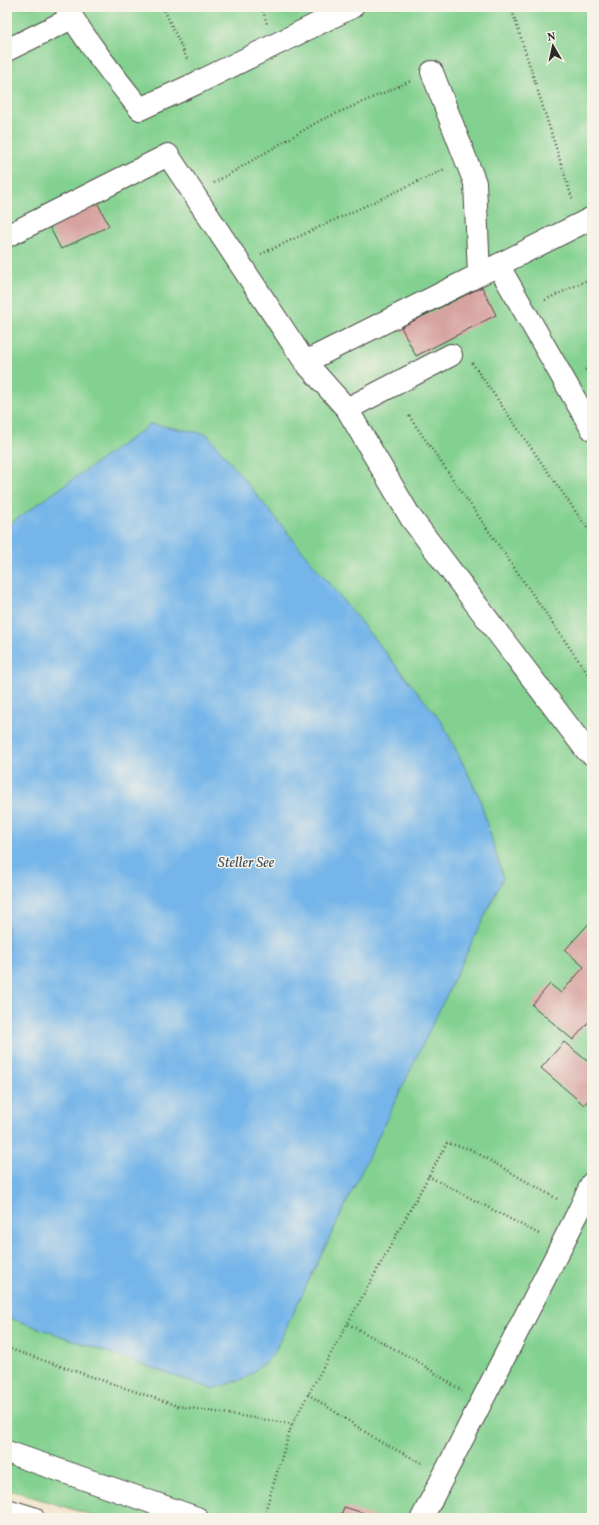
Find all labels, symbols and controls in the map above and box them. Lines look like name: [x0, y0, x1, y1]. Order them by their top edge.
north arrow: [533, 26, 573, 66]
text: N: [547, 30, 557, 46]
water label: Steller See: [218, 853, 275, 874]

